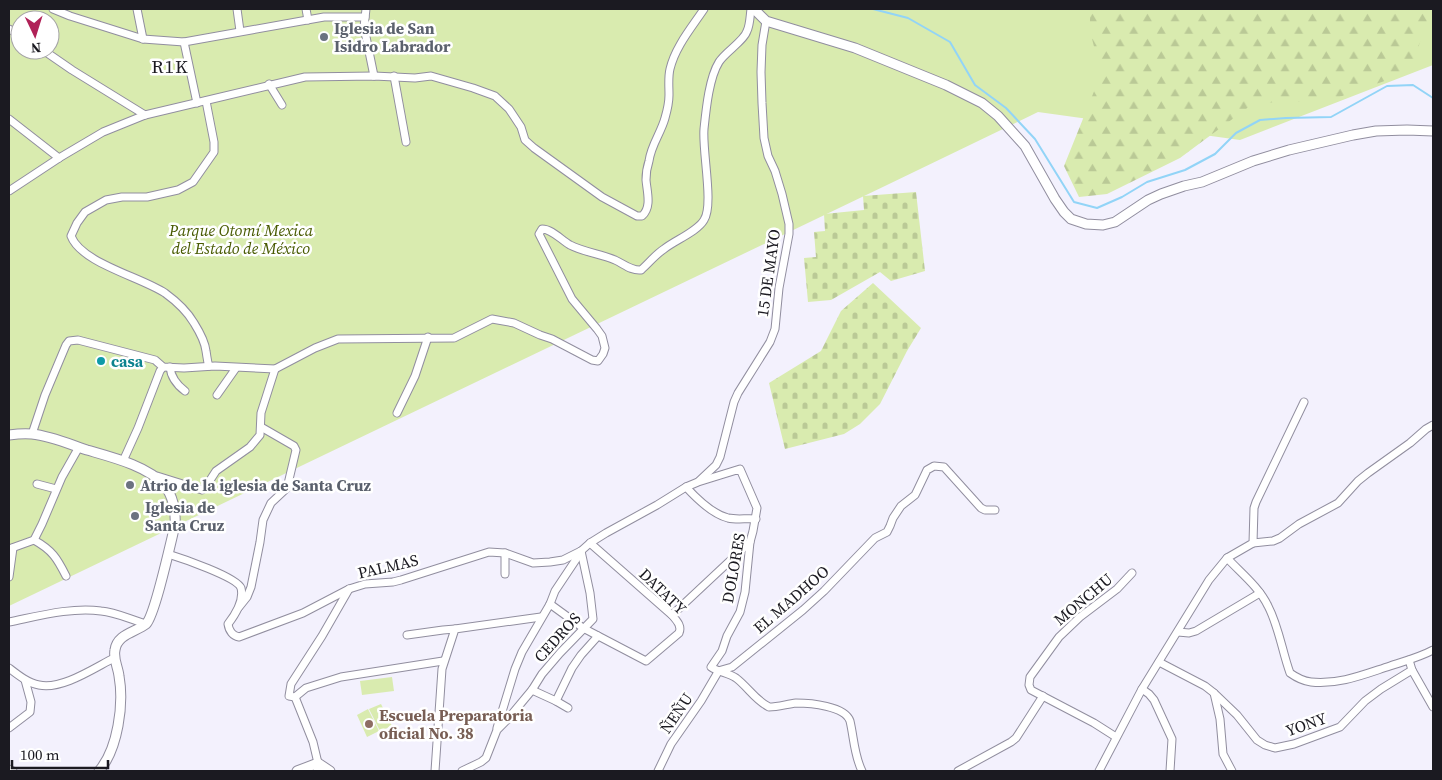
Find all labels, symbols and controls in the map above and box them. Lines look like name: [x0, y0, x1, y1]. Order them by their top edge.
north arrow: [10, 10, 60, 60]
place label: Iglesia de San Isidro Labrador: [334, 17, 451, 57]
marker: Iglesia de San Isidro Labrador: [318, 31, 330, 43]
text: N: [30, 38, 42, 58]
district label: R1K: [151, 53, 189, 79]
park label: Parque Otomí Mexica del Estado de México: [168, 219, 314, 259]
street label: 15 DE MAYO: [751, 228, 785, 318]
place label: casa: [111, 350, 144, 372]
marker: casa: [95, 355, 107, 367]
place label: Atrio de la iglesia de Santa Cruz: [140, 474, 372, 496]
marker: Atrio de la iglesia de Santa Cruz: [124, 479, 136, 491]
place label: Iglesia de Santa Cruz: [145, 496, 225, 536]
marker: Iglesia de Santa Cruz: [129, 510, 141, 522]
street label: DOLORES: [716, 531, 750, 605]
street label: PALMAS: [356, 548, 420, 584]
street label: EL MADHOO: [748, 560, 834, 638]
street label: DATATY: [634, 563, 692, 619]
street label: MONCHU: [1049, 568, 1117, 630]
street label: CEDROS: [529, 607, 585, 667]
street label: ÑEÑU: [654, 688, 698, 738]
place label: Escuela Preparatoria oficial No. 38: [379, 704, 534, 744]
street label: YONY: [1282, 707, 1330, 741]
marker: Escuela Preparatoria oficial No. 38: [363, 718, 375, 730]
scale bar: [12, 738, 109, 770]
text: 100 m: [20, 744, 60, 765]

